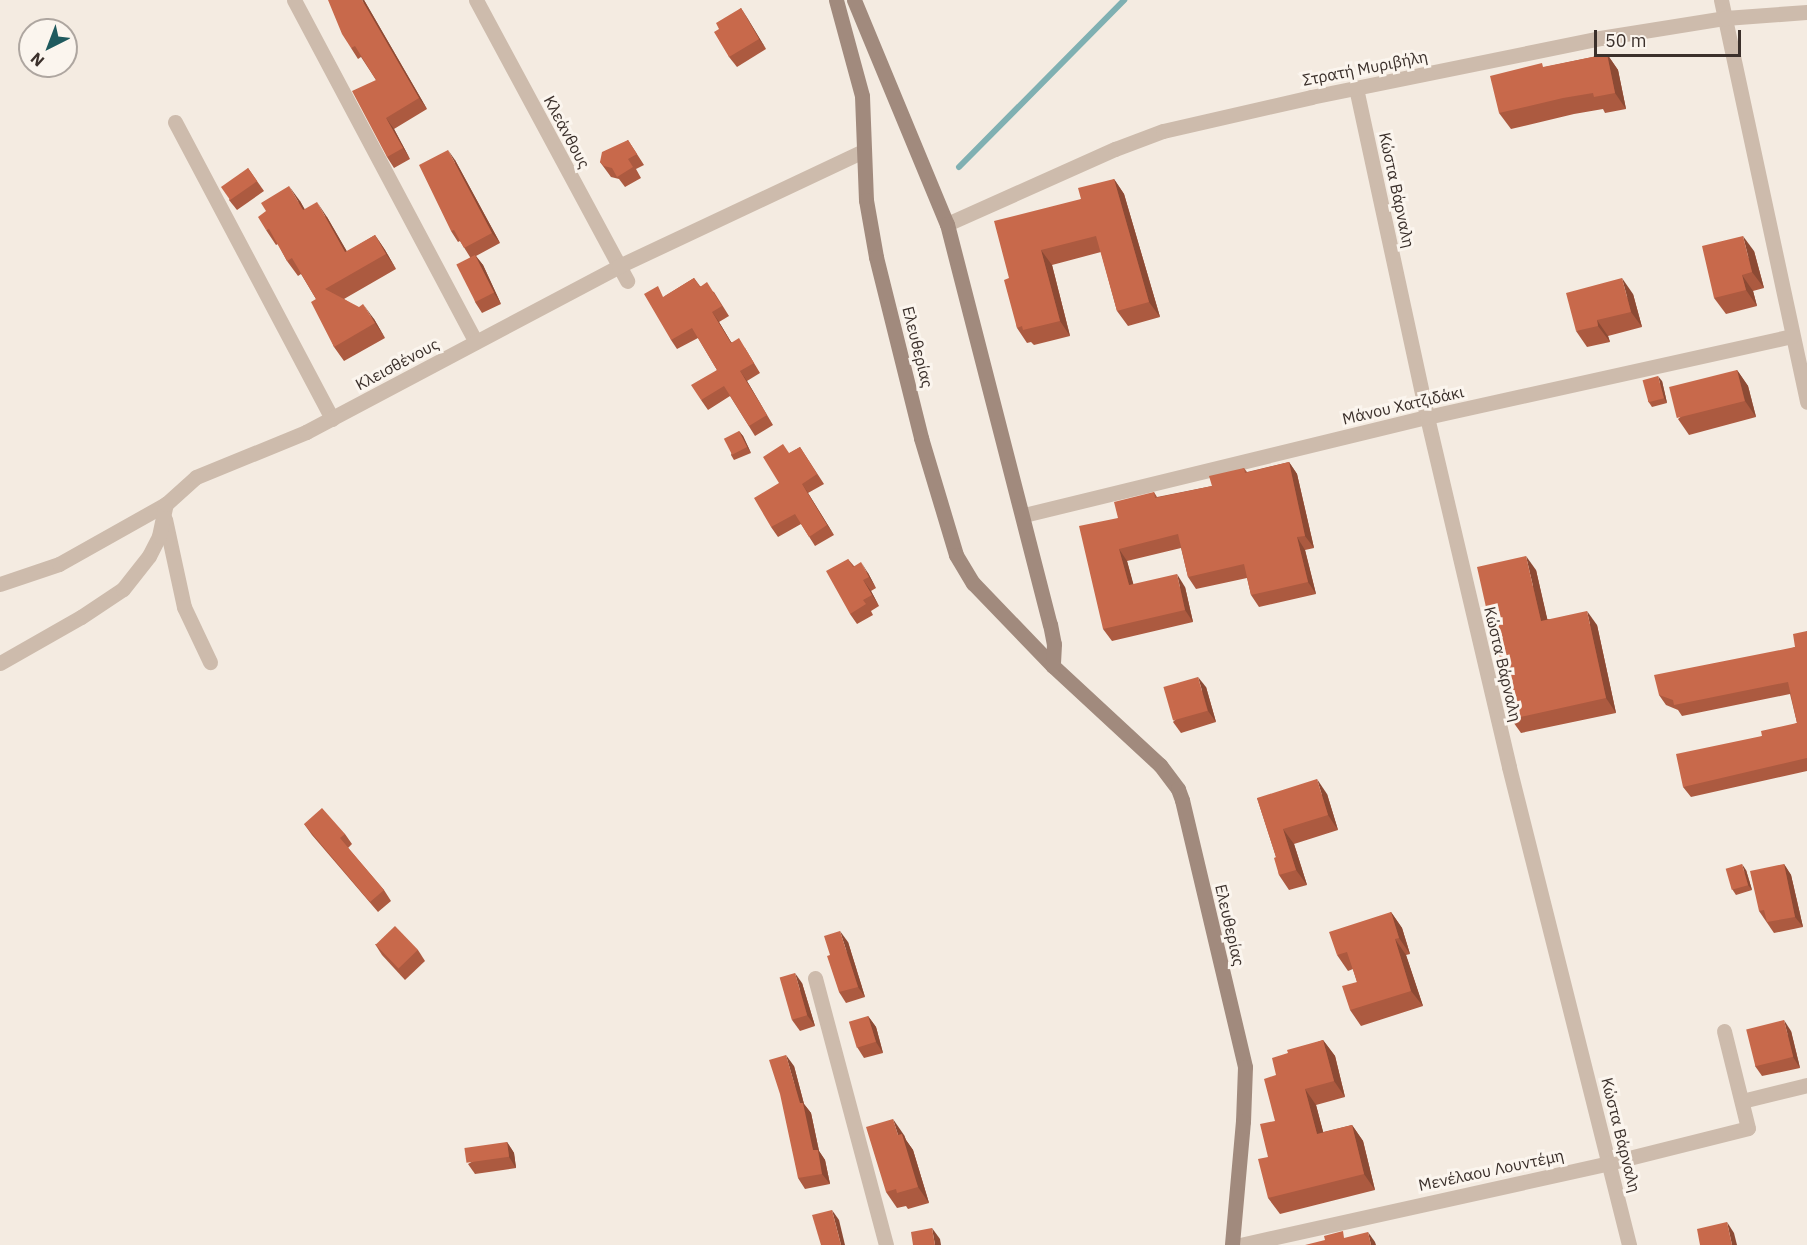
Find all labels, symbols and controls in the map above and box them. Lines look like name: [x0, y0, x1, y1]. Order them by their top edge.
north arrow: [18, 18, 78, 78]
scale bar: [1597, 18, 1744, 56]
text: 50 m: [1605, 29, 1647, 52]
street label: Στρατή Μυριβήλη: [1301, 46, 1429, 90]
text: N: [26, 49, 48, 71]
street label: Κλεάνθους: [540, 92, 594, 172]
street label: Κώστα Βάρναλη: [1375, 130, 1419, 250]
street label: Ελευθερίας: [899, 304, 937, 390]
street label: Κλεισθένους: [352, 334, 442, 394]
street label: Μάνου Χατζιδάκι: [1340, 382, 1466, 428]
street label: Κώστα Βάρναλη: [1480, 605, 1526, 723]
street label: Ελευθερίας: [1211, 882, 1249, 968]
street label: Κώστα Βάρναλη: [1597, 1076, 1645, 1194]
street label: Μενέλαου Λουντέμη: [1417, 1145, 1565, 1195]

